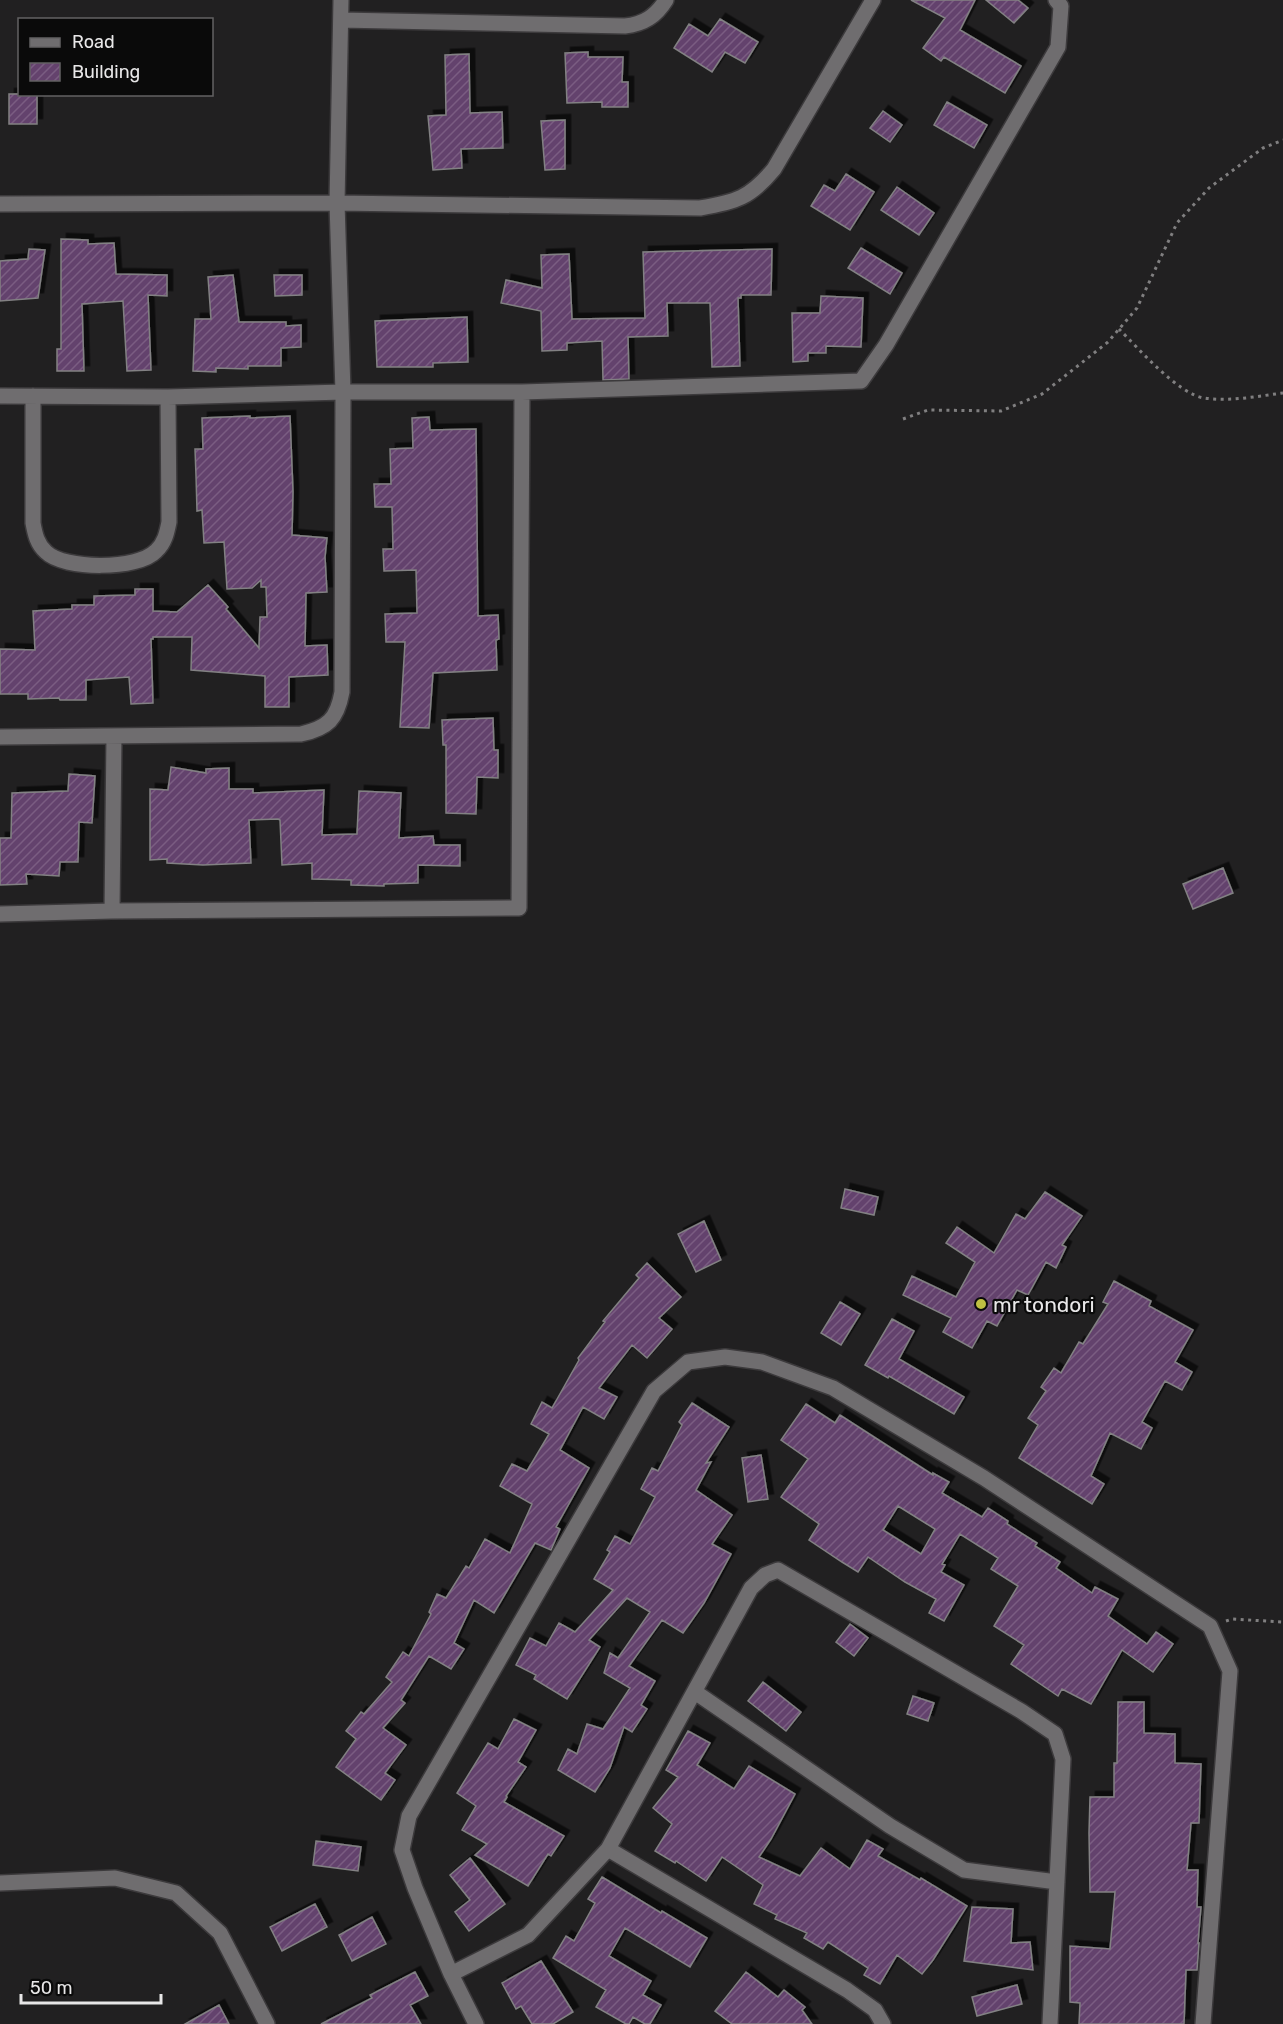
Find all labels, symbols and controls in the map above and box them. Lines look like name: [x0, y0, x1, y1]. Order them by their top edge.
legend: [18, 18, 213, 96]
text: Road: [72, 31, 115, 53]
text: Building: [72, 61, 140, 83]
place label: mr tondori: [993, 1292, 1094, 1317]
marker: mr tondori: [974, 1297, 988, 1311]
scale bar: [21, 1967, 160, 2005]
text: 50 m: [30, 1977, 73, 1999]

